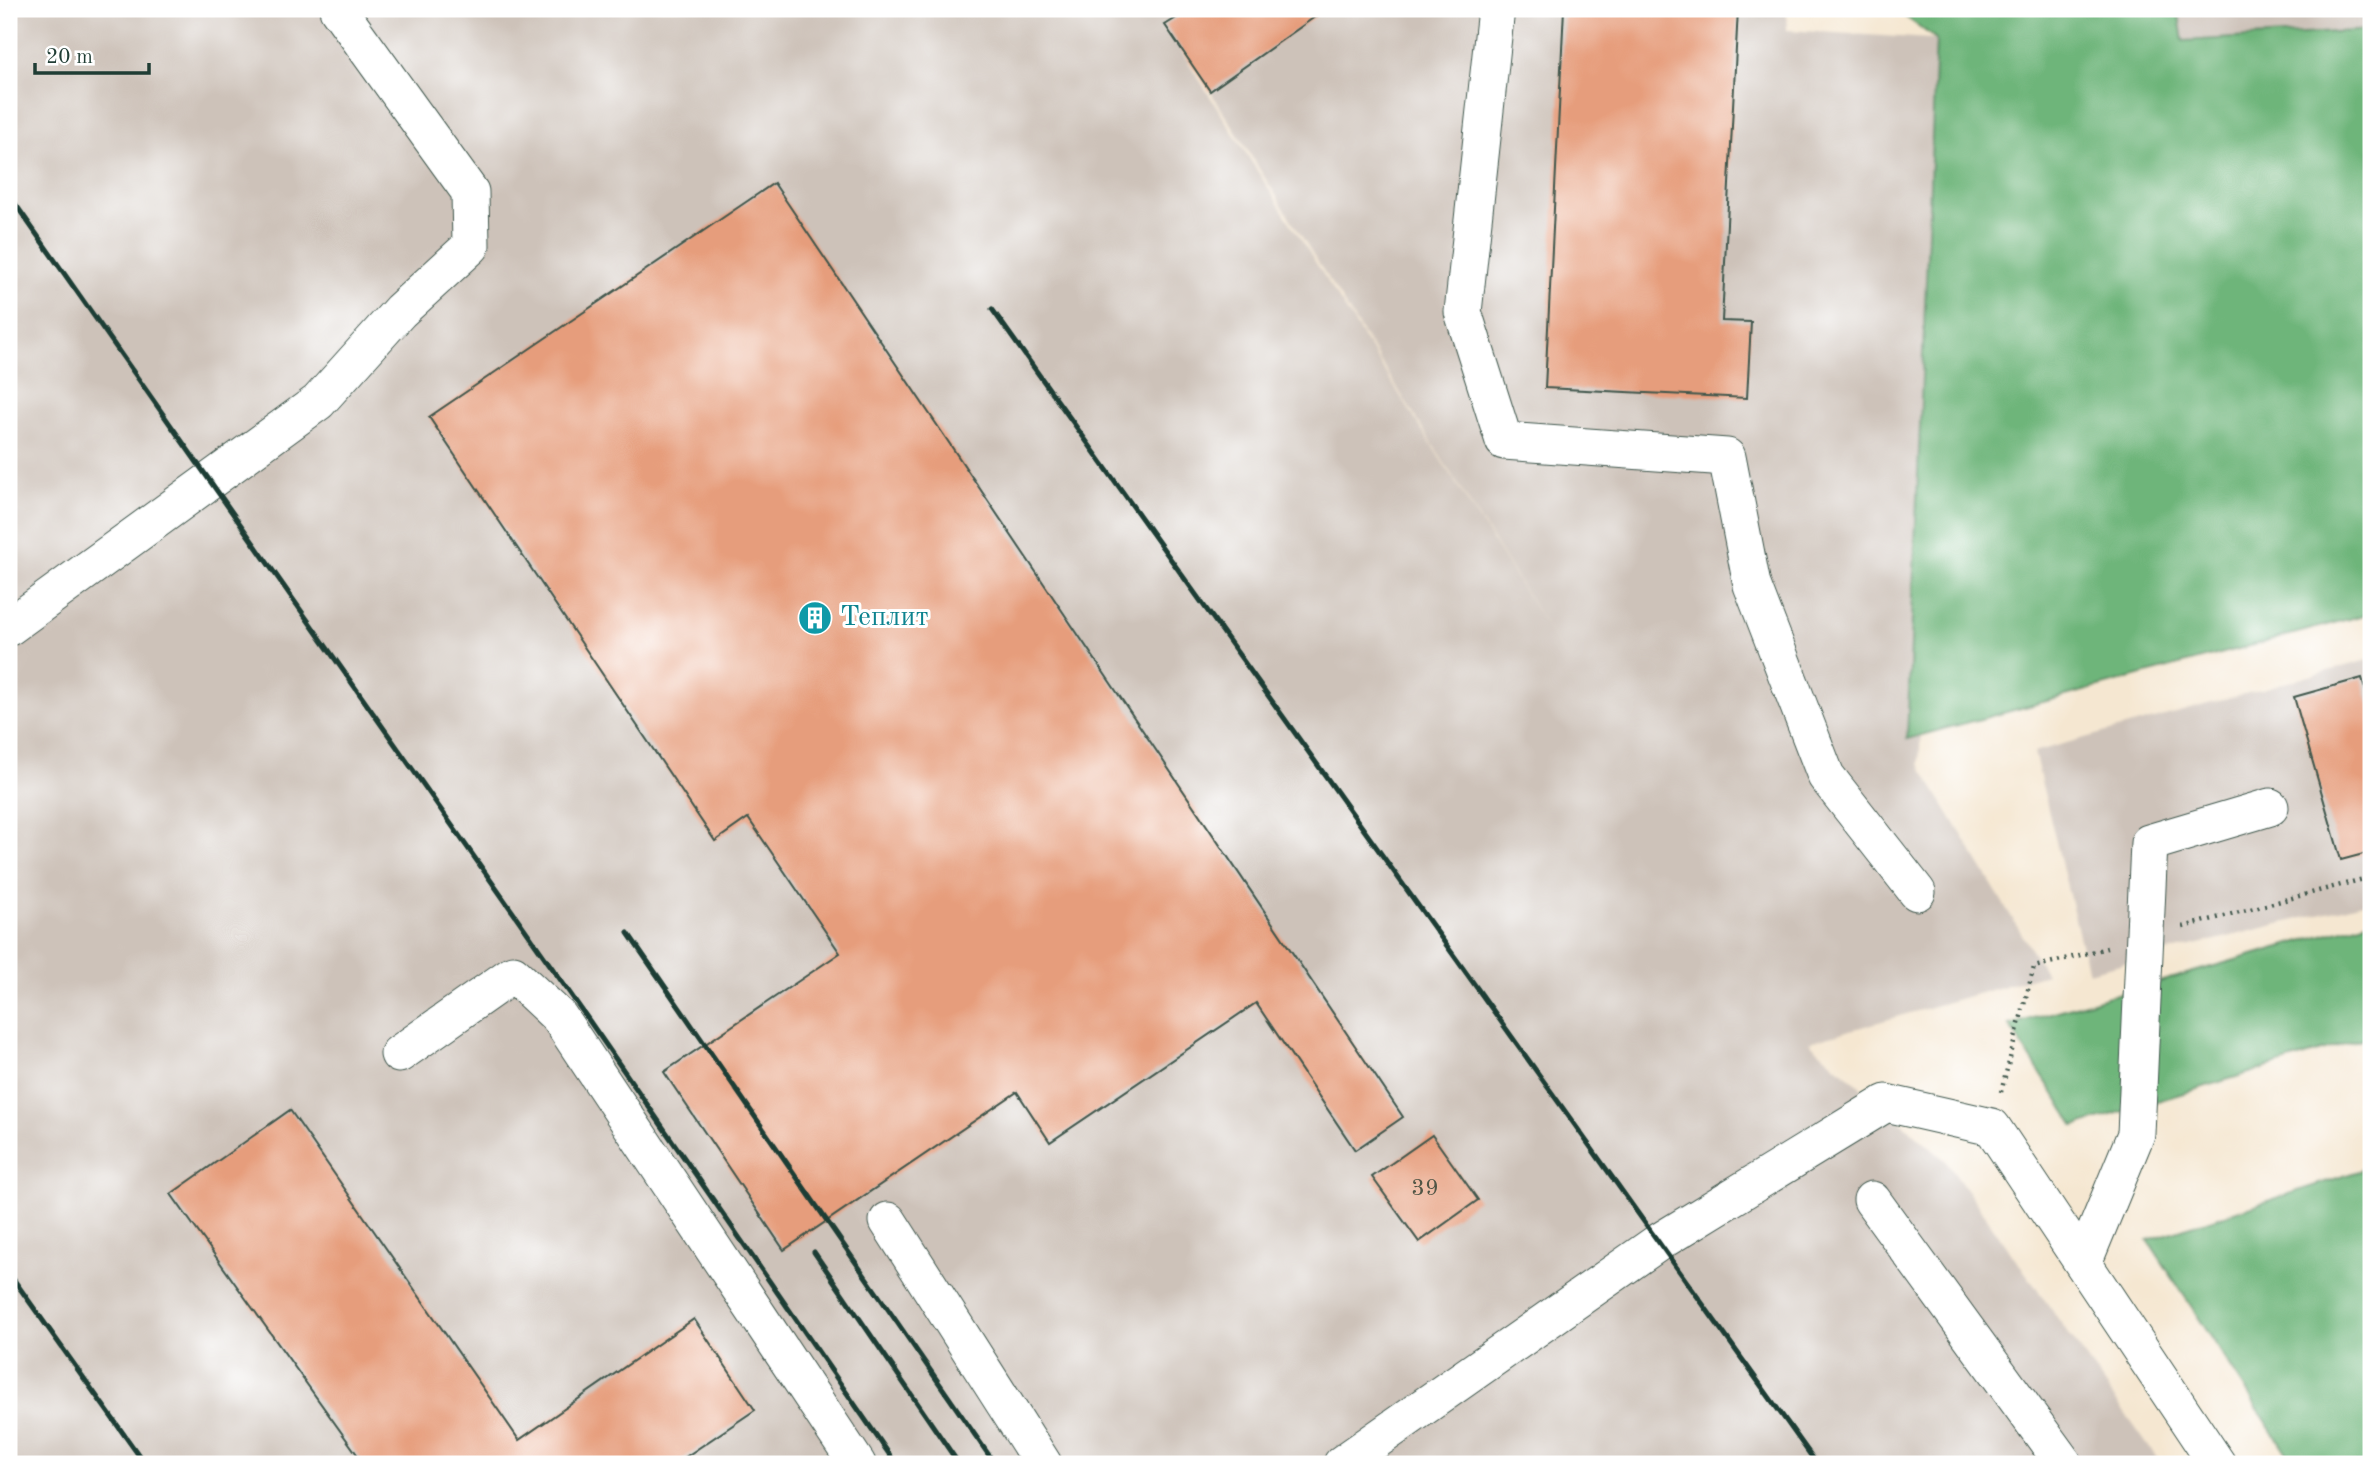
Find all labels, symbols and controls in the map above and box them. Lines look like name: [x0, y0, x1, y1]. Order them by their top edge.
scale bar: [35, 32, 149, 76]
text: 20 m: [46, 47, 93, 68]
building icon: Теплит: [796, 599, 834, 637]
place label: Теплит: [840, 604, 929, 632]
house number: 39: [1411, 1177, 1439, 1201]

